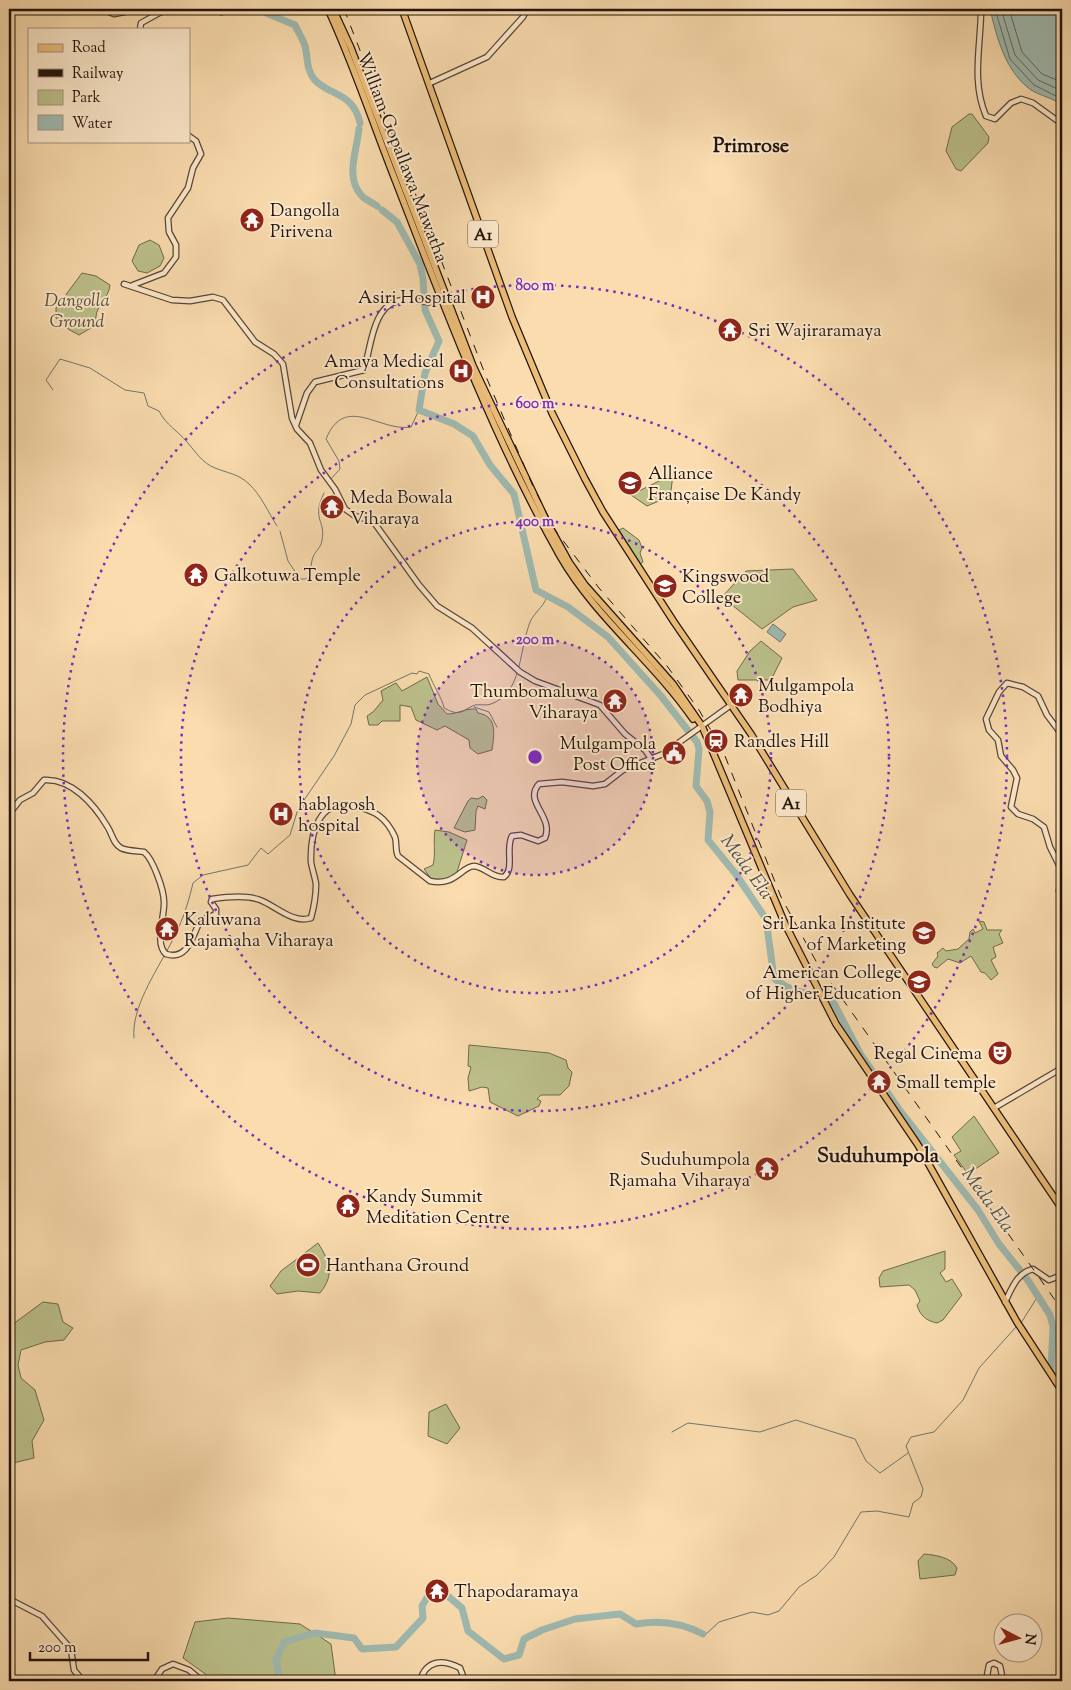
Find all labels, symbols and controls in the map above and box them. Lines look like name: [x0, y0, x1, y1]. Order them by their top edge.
legend: [28, 28, 190, 142]
text: Road: [72, 38, 106, 59]
street label: William Gopallawa Mawatha: [349, 49, 453, 267]
text: Railway: [72, 64, 124, 85]
text: Park: [72, 88, 101, 109]
text: Water: [72, 114, 113, 135]
district label: Primrose: [713, 133, 789, 162]
place label: Dangolla Pirivena: [270, 199, 340, 246]
temple icon: Dangolla Pirivena: [239, 207, 265, 233]
road number: A1: [468, 220, 498, 248]
text: 800 m: [516, 276, 555, 297]
hospital icon: Asiri Hospital: [470, 284, 496, 310]
place label: Asiri Hospital: [358, 286, 466, 312]
park label: Dangolla Ground: [44, 289, 110, 336]
temple icon: Sri Wajiraramaya: [717, 317, 743, 343]
place label: Sri Wajiraramaya: [748, 319, 882, 345]
place label: Amaya Medical Consultations: [324, 350, 444, 397]
hospital icon: Amaya Medical Consultations: [448, 358, 474, 384]
text: 600 m: [516, 394, 555, 415]
place label: Alliance Française De Kandy: [648, 462, 801, 509]
school or university icon: Alliance Française De Kandy: [617, 470, 643, 496]
place label: Meda Bowala Viharaya: [350, 486, 453, 533]
temple icon: Meda Bowala Viharaya: [319, 494, 345, 520]
text: 400 m: [515, 512, 555, 533]
temple icon: Galkotuwa Temple: [183, 562, 209, 588]
place label: Galkotuwa Temple: [214, 564, 361, 590]
place label: Kingswood College: [682, 565, 769, 612]
school or university icon: Kingswood College: [652, 573, 678, 599]
text: 200 m: [516, 630, 555, 651]
place label: Mulgampola Bodhiya: [758, 674, 854, 721]
place label: Thumbomaluwa Viharaya: [470, 680, 598, 727]
temple icon: Mulgampola Bodhiya: [728, 682, 754, 708]
temple icon: Thumbomaluwa Viharaya: [602, 688, 628, 714]
station icon: Randles Hill: [703, 728, 729, 754]
place label: Randles Hill: [734, 730, 829, 756]
place label: Mulgampola Post Office: [560, 732, 656, 779]
public building icon: Mulgampola Post Office: [661, 740, 687, 766]
centre of rings: [526, 748, 544, 766]
road number: A1: [776, 790, 806, 816]
place label: hablagosh hospital: [298, 793, 376, 840]
hospital icon: hablagosh hospital: [268, 801, 294, 827]
water label: Meda Ela: [713, 829, 779, 906]
place label: Kaluwana Rajamaha Viharaya: [184, 908, 333, 955]
place label: Sri Lanka Institute of Marketing: [762, 912, 906, 959]
temple icon: Kaluwana Rajamaha Viharaya: [154, 916, 180, 942]
school or university icon: Sri Lanka Institute of Marketing: [911, 920, 937, 946]
place label: American College of Higher Education: [746, 961, 902, 1008]
school or university icon: American College of Higher Education: [906, 969, 932, 995]
theatre icon: Regal Cinema: [987, 1040, 1013, 1066]
place label: Regal Cinema: [874, 1042, 982, 1068]
temple icon: Small temple: [866, 1069, 892, 1095]
place label: Small temple: [896, 1071, 996, 1097]
district label: Suduhumpola: [817, 1143, 940, 1172]
place label: Suduhumpola Rjamaha Viharaya: [609, 1148, 750, 1195]
temple icon: Suduhumpola Rjamaha Viharaya: [754, 1156, 780, 1182]
water label: Meda Ela: [954, 1162, 1020, 1239]
place label: Kandy Summit Meditation Centre: [366, 1185, 510, 1232]
temple icon: Kandy Summit Meditation Centre: [335, 1193, 361, 1219]
sports icon: Hanthana Ground: [295, 1252, 321, 1278]
place label: Hanthana Ground: [326, 1254, 469, 1280]
temple icon: Thapodaramaya: [424, 1578, 450, 1604]
place label: Thapodaramaya: [454, 1580, 579, 1606]
north arrow: [994, 1612, 1044, 1662]
scale bar: [30, 1630, 148, 1662]
text: N: [1018, 1633, 1039, 1646]
text: 200 m: [38, 1638, 77, 1659]

